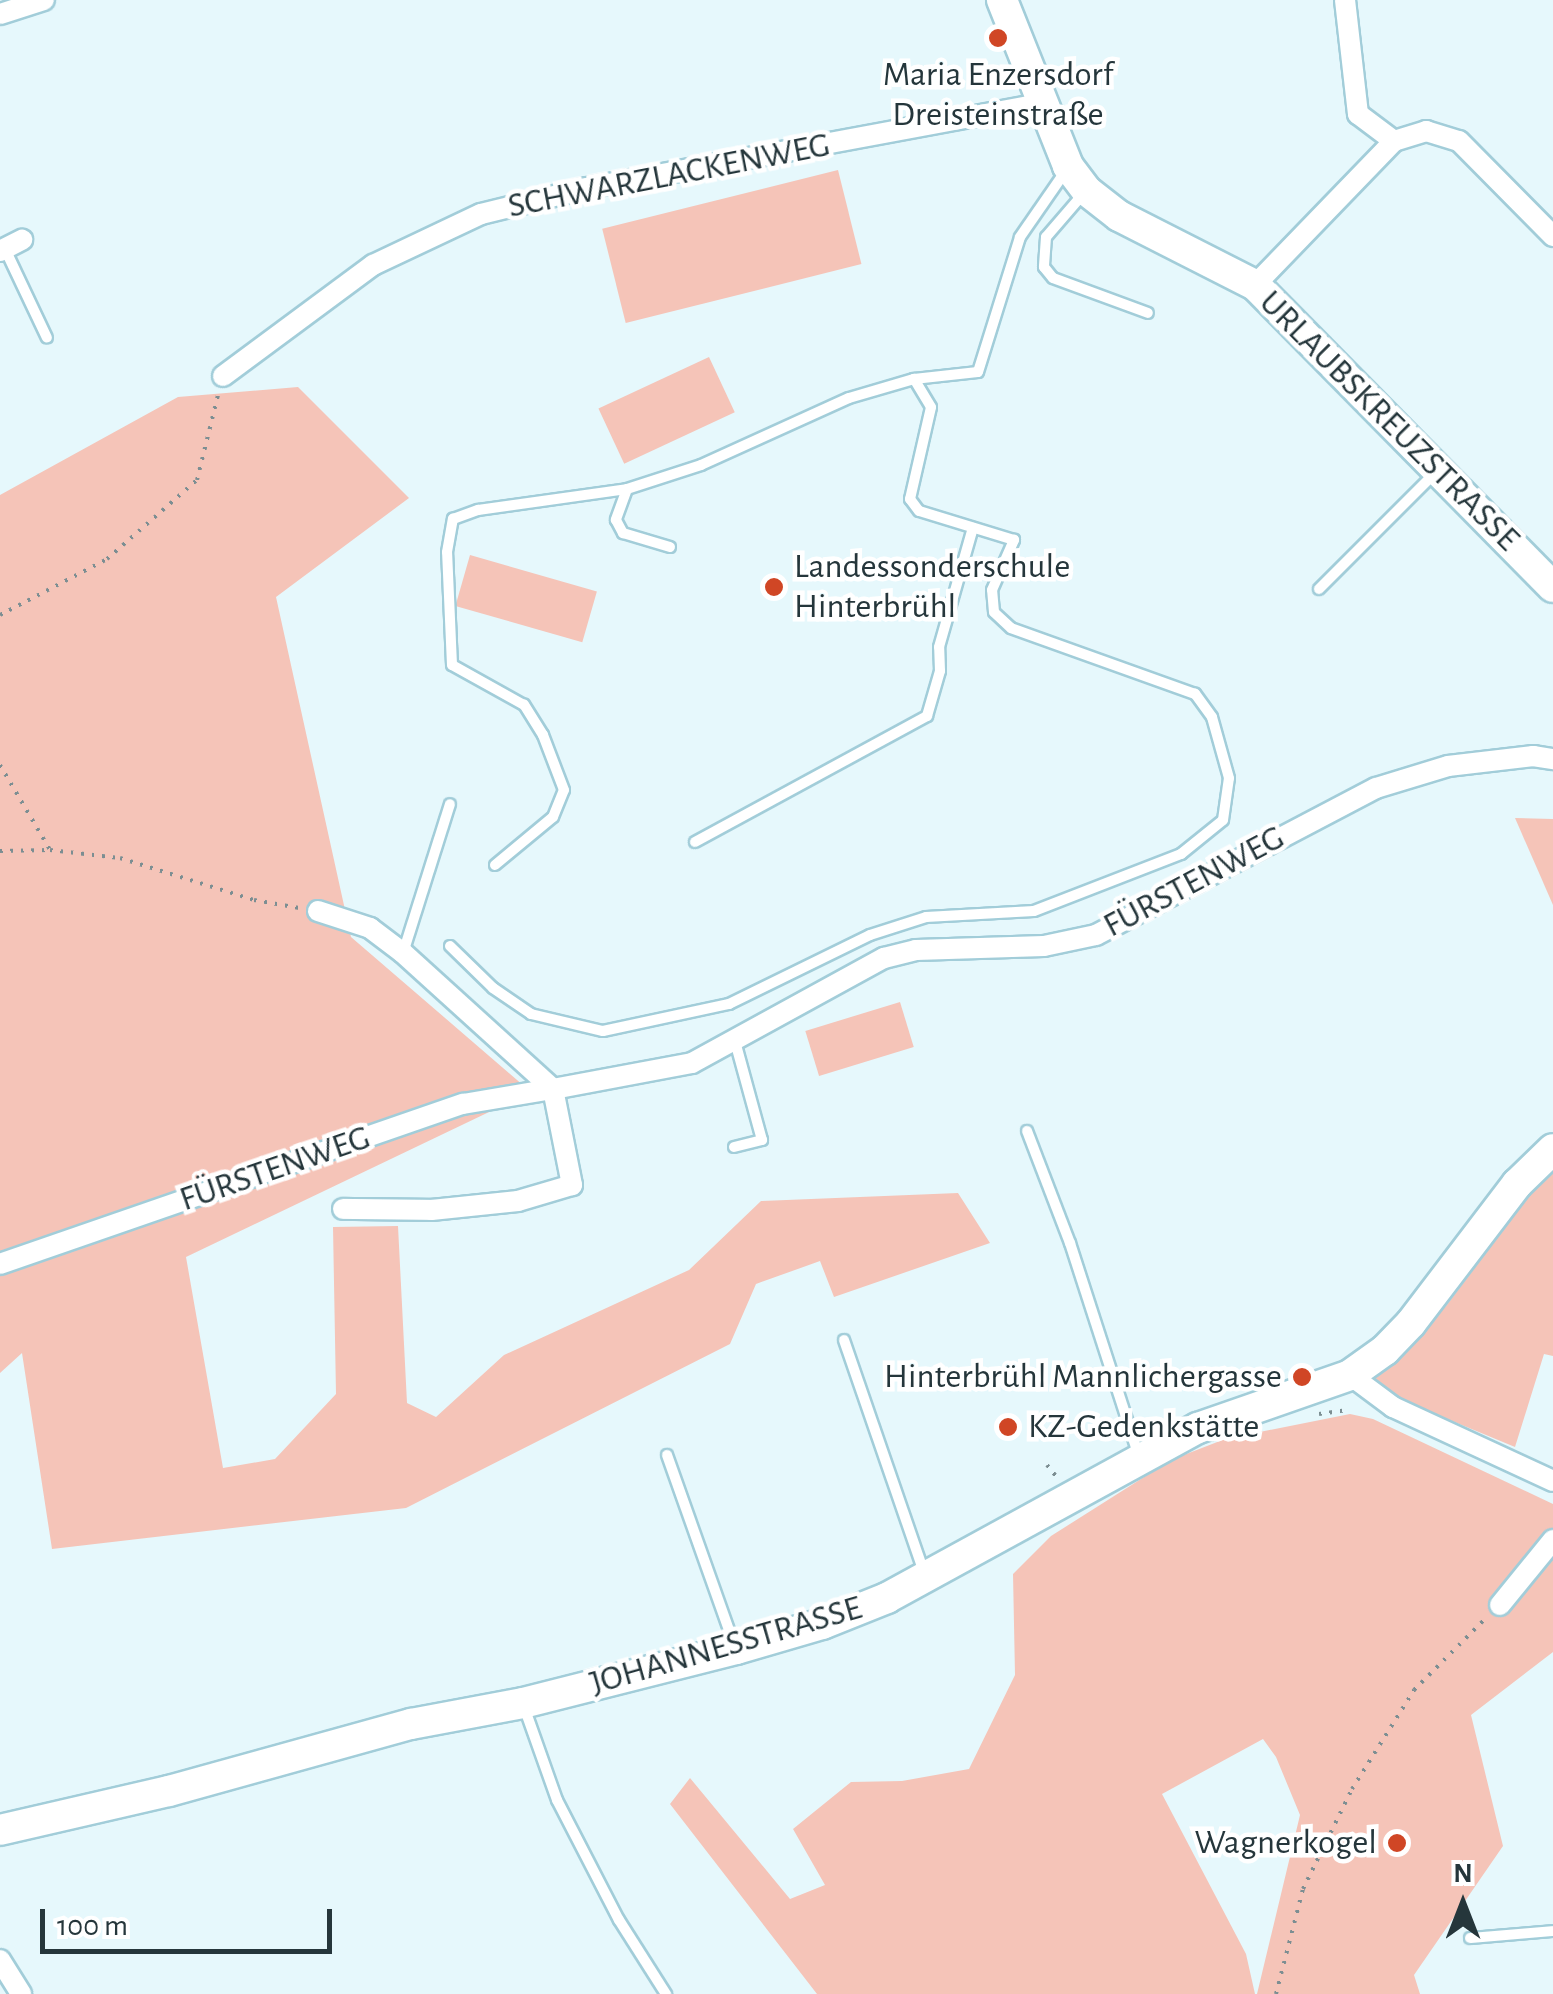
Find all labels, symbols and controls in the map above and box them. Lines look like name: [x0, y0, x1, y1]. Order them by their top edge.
marker: Maria Enzersdorf Dreisteinstraße: [987, 27, 1009, 49]
place label: Maria Enzersdorf Dreisteinstraße: [883, 54, 1113, 136]
street label: SCHWARZLACKENWEG: [504, 124, 834, 228]
street label: URLAUBSKREUZSTRASSE: [1250, 282, 1528, 560]
place label: Landessonderschule Hinterbrühl: [794, 546, 1070, 628]
marker: Landessonderschule Hinterbrühl: [763, 576, 785, 598]
street label: FÜRSTENWEG: [1097, 817, 1291, 947]
street label: FÜRSTENWEG: [174, 1117, 376, 1221]
place label: Hinterbrühl Mannlichergasse: [884, 1356, 1282, 1398]
marker: Hinterbrühl Mannlichergasse: [1291, 1366, 1313, 1388]
place label: KZ-Gedenkstätte: [1028, 1406, 1259, 1448]
marker: KZ-Gedenkstätte: [997, 1416, 1019, 1438]
street label: JOHANNESSTRASSE: [585, 1587, 867, 1705]
place label: Wagnerkogel: [1194, 1822, 1377, 1864]
marker: Wagnerkogel: [1386, 1832, 1408, 1854]
north arrow: [1413, 1854, 1513, 1954]
text: N: [1453, 1860, 1473, 1888]
scale bar: [45, 1889, 338, 1951]
text: 100 m: [57, 1911, 128, 1941]

